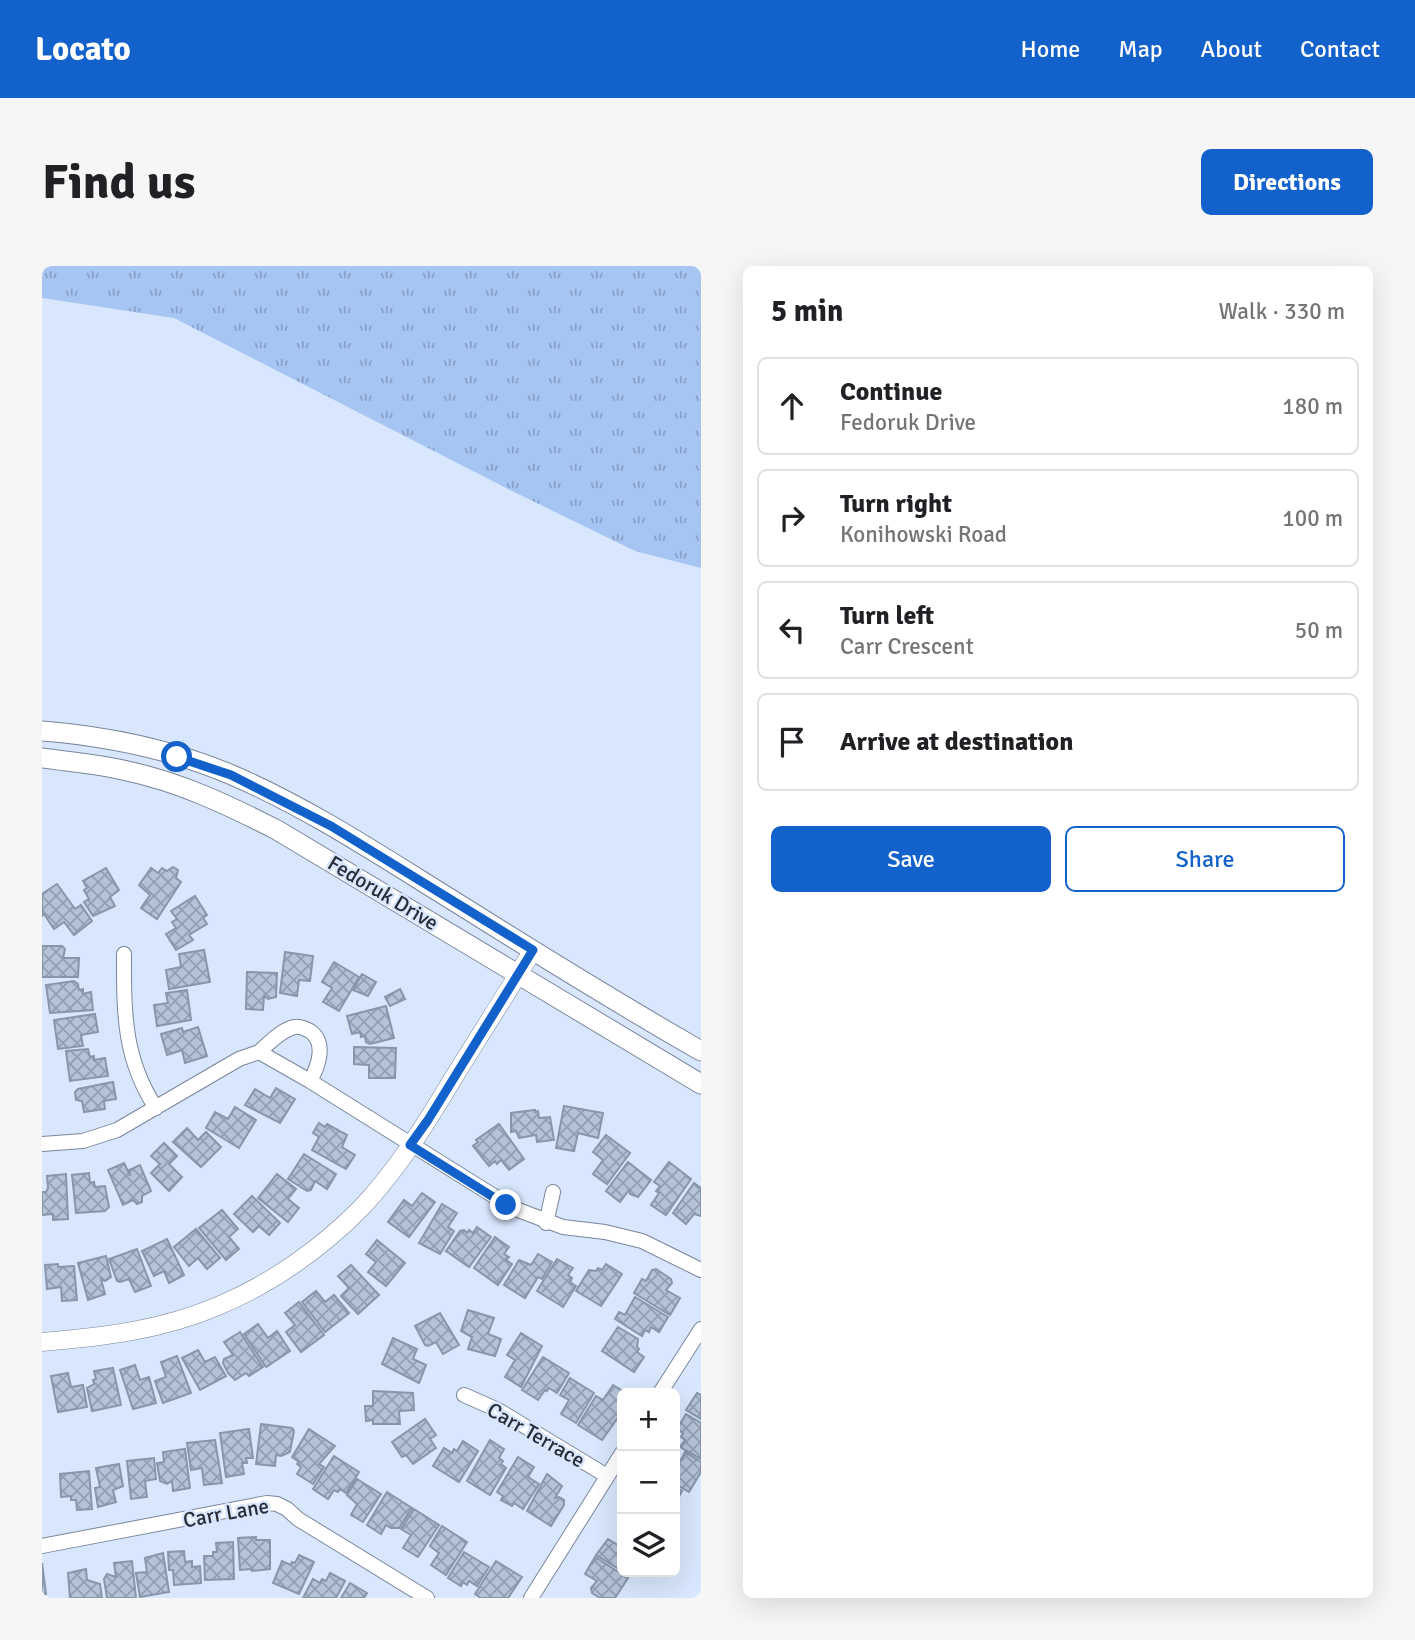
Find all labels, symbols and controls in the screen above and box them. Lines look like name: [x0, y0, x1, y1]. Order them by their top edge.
text: Locato: [35, 29, 131, 70]
text: Home: [1020, 34, 1080, 64]
text: Map: [1118, 34, 1163, 64]
text: About: [1201, 34, 1262, 64]
text: Contact: [1300, 34, 1380, 64]
button: Directions: [1201, 149, 1373, 215]
text: Find us: [42, 152, 195, 212]
text: 5 min: [771, 293, 843, 330]
text: Walk · 330 m: [1219, 297, 1345, 326]
text: Continue: [840, 376, 942, 408]
icon: ahead: [773, 387, 811, 425]
text: 180 m: [1282, 392, 1343, 421]
text: Fedoruk Drive: [840, 408, 976, 437]
text: Turn right: [840, 488, 952, 520]
icon: right: [773, 499, 811, 537]
text: 100 m: [1282, 504, 1343, 533]
text: Konihowski Road: [840, 520, 1007, 549]
text: Turn left: [840, 600, 934, 632]
icon: left: [773, 611, 811, 649]
text: 50 m: [1295, 616, 1343, 645]
text: Carr Crescent: [840, 632, 974, 661]
icon: arrive: [773, 723, 811, 761]
text: Arrive at destination: [840, 726, 1073, 758]
route start: [161, 741, 192, 772]
button: Save: [771, 826, 1051, 892]
button: Share: [1065, 826, 1345, 892]
street label: Fedoruk Drive: [323, 850, 443, 936]
route end: [490, 1189, 521, 1220]
map controls: [617, 1388, 680, 1577]
button: +: [617, 1388, 680, 1451]
street label: Carr Terrace: [483, 1397, 589, 1473]
button: −: [617, 1451, 680, 1514]
street label: Carr Lane: [181, 1493, 271, 1533]
button: layers: [617, 1514, 680, 1577]

